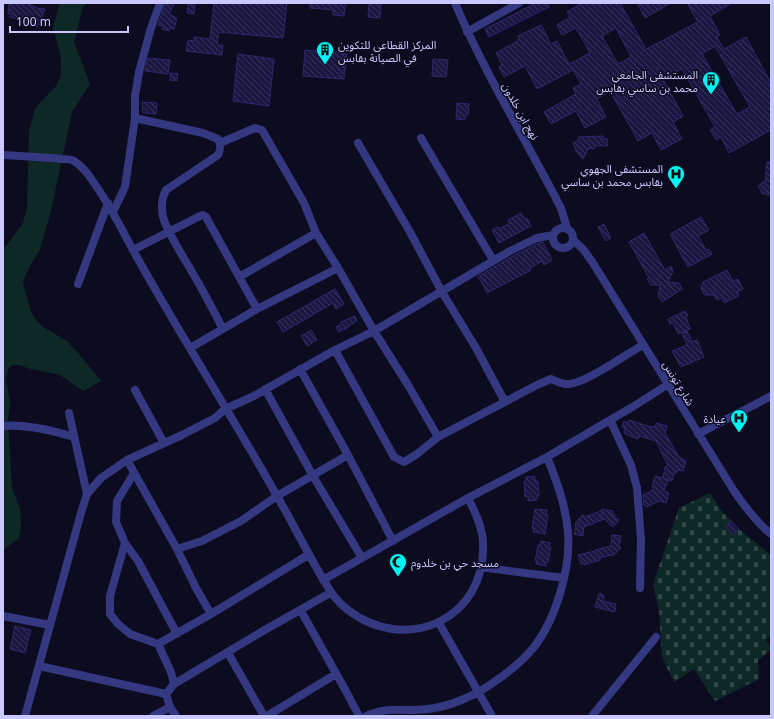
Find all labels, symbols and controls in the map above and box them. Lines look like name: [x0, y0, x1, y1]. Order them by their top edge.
scale bar: [10, 8, 128, 34]
text: 100 m: [16, 13, 51, 30]
place label: المركز القطاعى للتكوين في الصيانة بقابس: [338, 37, 436, 67]
building icon: المركز القطاعى للتكوين في الصيانة بقابس: [315, 40, 335, 65]
place label: المستشفى الجامعي محمد بن ساسي بقابس: [596, 67, 698, 97]
building icon: المستشفى الجامعي محمد بن ساسي بقابس: [701, 70, 721, 95]
street label: نهج ابن خلدون: [498, 80, 543, 143]
place label: المستشفى الجهوي بقابس محمد بن ساسي: [561, 161, 663, 191]
hospital icon: المستشفى الجهوي بقابس محمد بن ساسي: [666, 164, 686, 189]
street label: شارع تونس: [659, 358, 698, 409]
hospital icon: عيادة: [729, 408, 749, 433]
place label: عيادة: [703, 411, 726, 426]
mosque icon: مسجد حي بن خلدوم: [388, 552, 408, 577]
place label: مسجد حي بن خلدوم: [411, 555, 499, 572]

